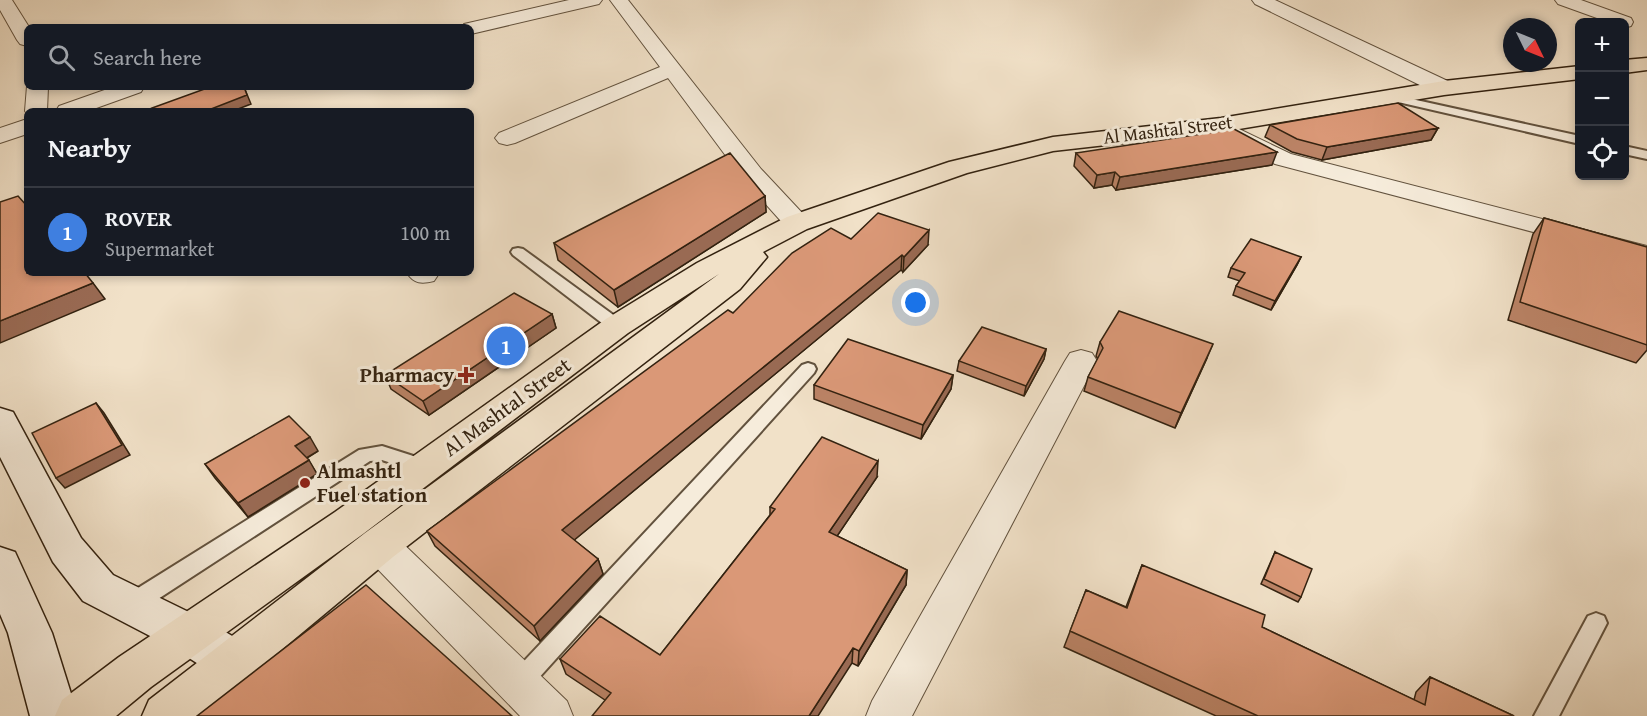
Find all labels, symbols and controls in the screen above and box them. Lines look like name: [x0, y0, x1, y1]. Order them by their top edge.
north arrow: [1503, 18, 1557, 72]
map controls: [1575, 18, 1629, 180]
button: +: [1575, 18, 1629, 72]
search box: [24, 24, 474, 90]
icon: search: [45, 41, 78, 74]
text: Search here: [93, 41, 202, 73]
button: −: [1575, 72, 1629, 126]
street label: Al Mashtal Street: [1102, 108, 1235, 151]
button: locate: [1575, 126, 1629, 180]
text: Nearby: [48, 128, 131, 167]
text: ROVER: [105, 202, 172, 234]
text: 1: [62, 218, 73, 247]
text: 100 m: [400, 218, 450, 247]
text: Supermarket: [105, 234, 214, 263]
your location: [901, 288, 930, 317]
pin: 1: [486, 324, 526, 368]
street label: Al Mashtal Street: [436, 349, 578, 464]
place label: Pharmacy: [360, 359, 454, 390]
marker: Pharmacy: [459, 368, 473, 382]
place label: Almashtl Fuel station: [317, 455, 428, 510]
marker: Almashtl Fuel station: [298, 476, 312, 490]

